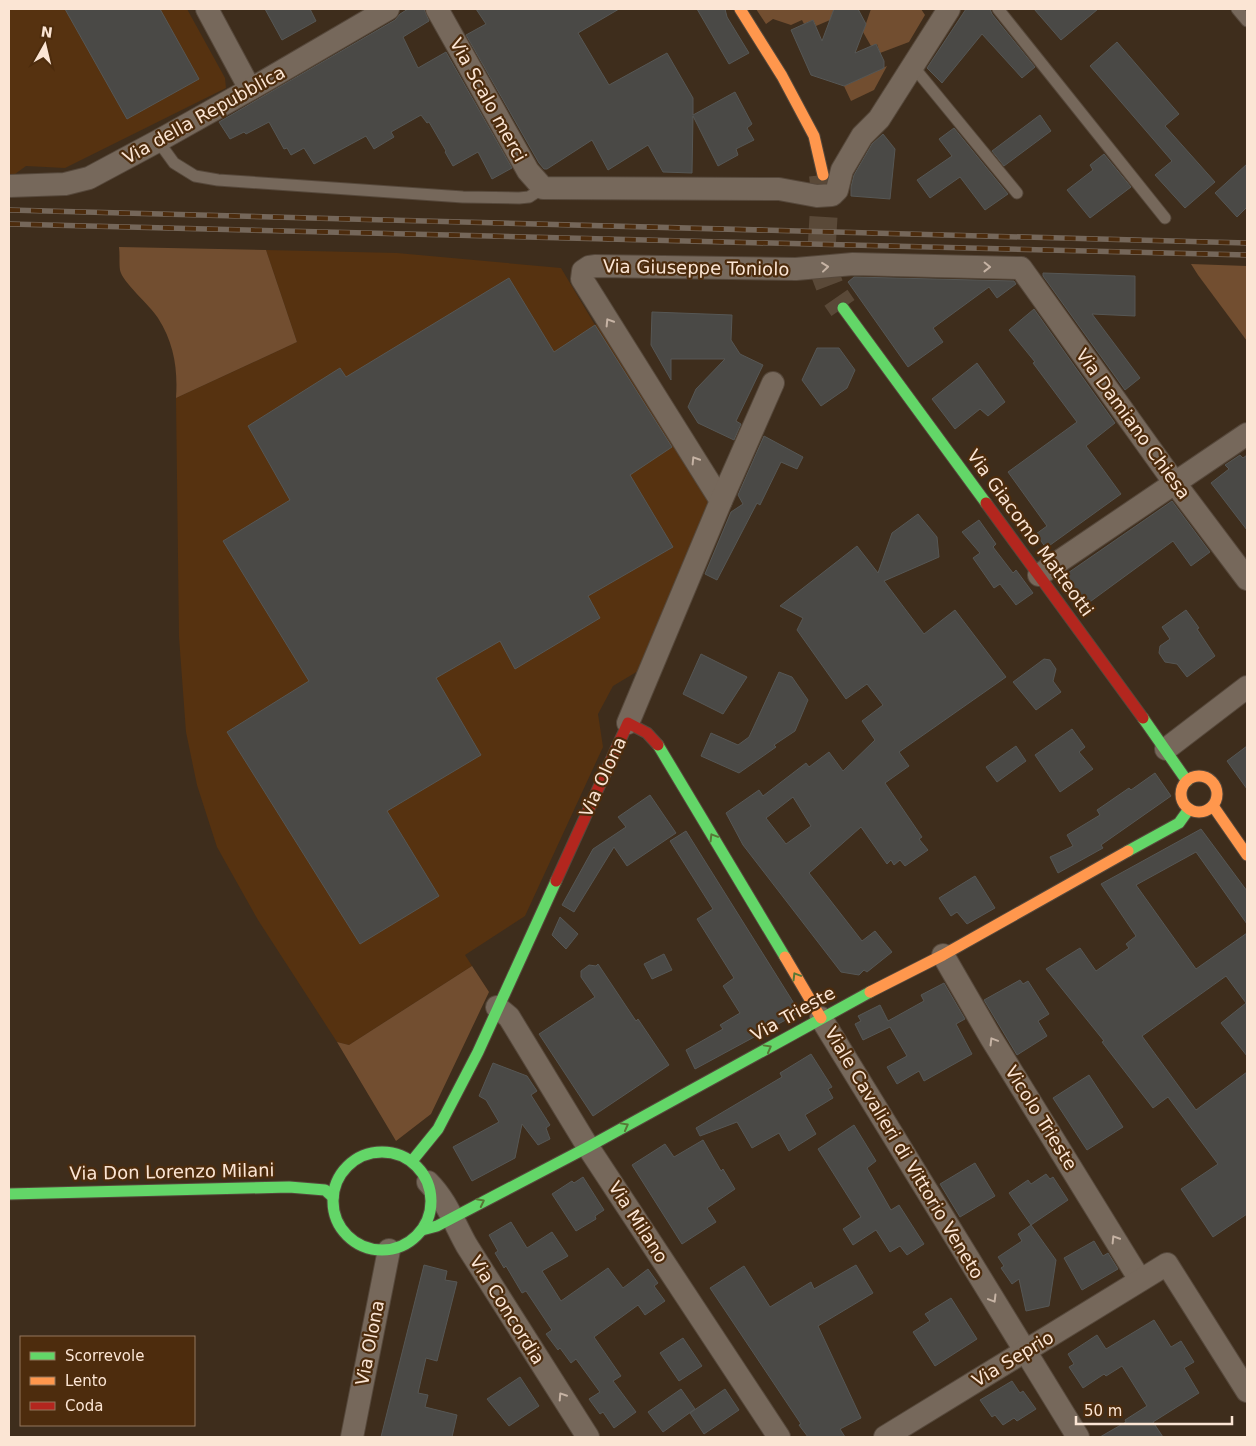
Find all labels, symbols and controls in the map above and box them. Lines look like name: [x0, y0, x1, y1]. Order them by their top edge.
north arrow: [20, 20, 70, 70]
text: N: [40, 23, 54, 41]
street label: Via Scalo merci: [446, 34, 531, 165]
street label: Via della Repubblica: [119, 61, 289, 168]
street label: Via Giuseppe Toniolo: [603, 255, 789, 280]
one-way arrow: [821, 262, 829, 273]
one-way arrow: [984, 262, 991, 272]
one-way arrow: [605, 319, 615, 328]
street label: Via Damiano Chiesa: [1072, 344, 1195, 503]
street label: Via Giacomo Matteotti: [963, 445, 1098, 620]
one-way arrow: [692, 456, 701, 465]
street label: Via Olona: [575, 733, 630, 820]
one-way arrow: [709, 833, 719, 842]
one-way arrow: [793, 973, 803, 982]
street label: Via Trieste: [747, 982, 839, 1045]
street label: Viale Cavalieri di Vittorio Veneto: [821, 1023, 988, 1282]
one-way arrow: [990, 1037, 1000, 1046]
one-way arrow: [762, 1044, 771, 1054]
street label: Vicolo Trieste: [1001, 1062, 1082, 1174]
one-way arrow: [620, 1123, 629, 1133]
street label: Via Don Lorenzo Milani: [69, 1159, 275, 1184]
street label: Via Milano: [604, 1177, 672, 1266]
one-way arrow: [476, 1198, 485, 1208]
one-way arrow: [1111, 1235, 1121, 1244]
street label: Via Concordia: [466, 1252, 549, 1368]
one-way arrow: [986, 1293, 996, 1302]
street label: Via Olona: [351, 1299, 388, 1387]
street label: Via Seprio: [968, 1326, 1057, 1391]
legend: [20, 1336, 195, 1426]
text: Scorrevole: [65, 1347, 144, 1365]
text: Lento: [65, 1372, 107, 1390]
one-way arrow: [559, 1393, 568, 1402]
scale bar: [1076, 1394, 1232, 1426]
text: Coda: [65, 1397, 103, 1415]
text: 50 m: [1084, 1402, 1122, 1420]

